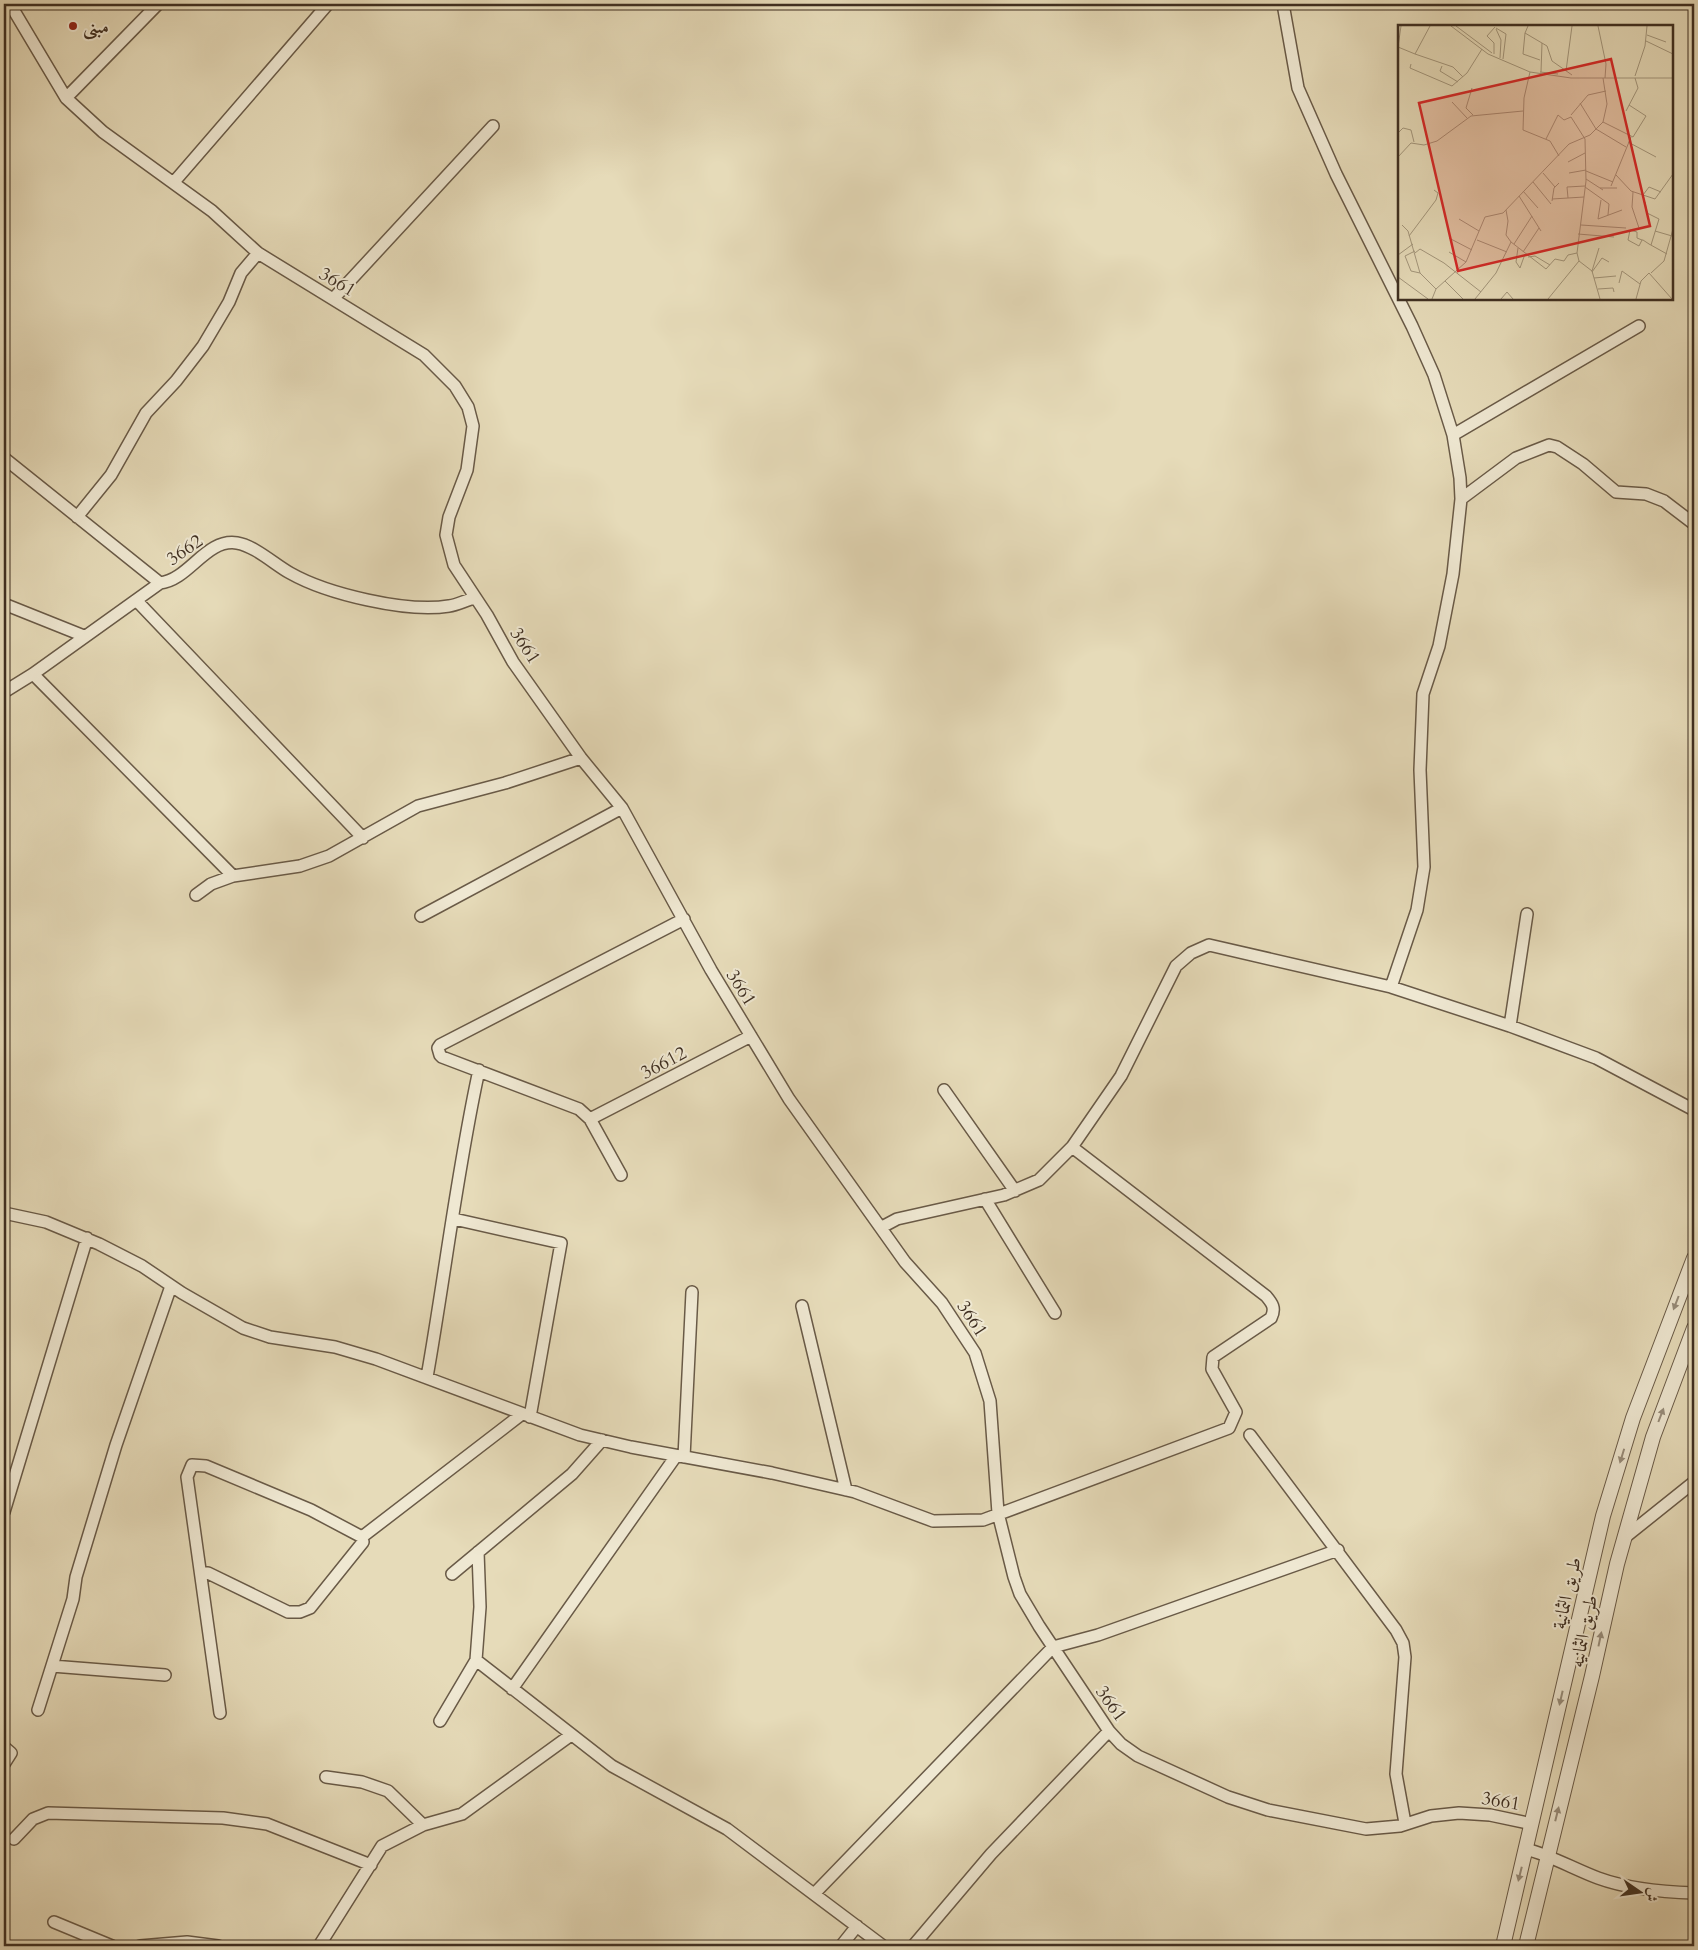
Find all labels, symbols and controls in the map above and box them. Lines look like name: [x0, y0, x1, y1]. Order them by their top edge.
place label: مبنى: [83, 14, 109, 40]
marker: مبنى: [67, 20, 79, 32]
inset map: [1398, 25, 1673, 300]
street label: 3661: [314, 261, 361, 303]
street label: 3662: [161, 528, 208, 572]
street label: 3661: [504, 622, 547, 669]
street label: 3661: [720, 964, 762, 1011]
street label: 36612: [636, 1040, 691, 1086]
street label: 3661: [951, 1295, 994, 1342]
one-way arrow: [1672, 1295, 1679, 1310]
one-way arrow: [1657, 1407, 1665, 1422]
one-way arrow: [1617, 1448, 1625, 1463]
street label: طريق الثمانية: [1546, 1555, 1588, 1632]
street label: طريق الثمانيه: [1564, 1593, 1604, 1670]
one-way arrow: [1596, 1631, 1604, 1647]
street label: 3661: [1089, 1680, 1133, 1727]
one-way arrow: [1557, 1691, 1565, 1706]
street label: 3661: [1480, 1785, 1522, 1817]
one-way arrow: [1553, 1806, 1561, 1821]
one-way arrow: [1516, 1866, 1524, 1881]
north arrow: [1616, 1868, 1666, 1918]
text: ش: [1641, 1886, 1663, 1904]

